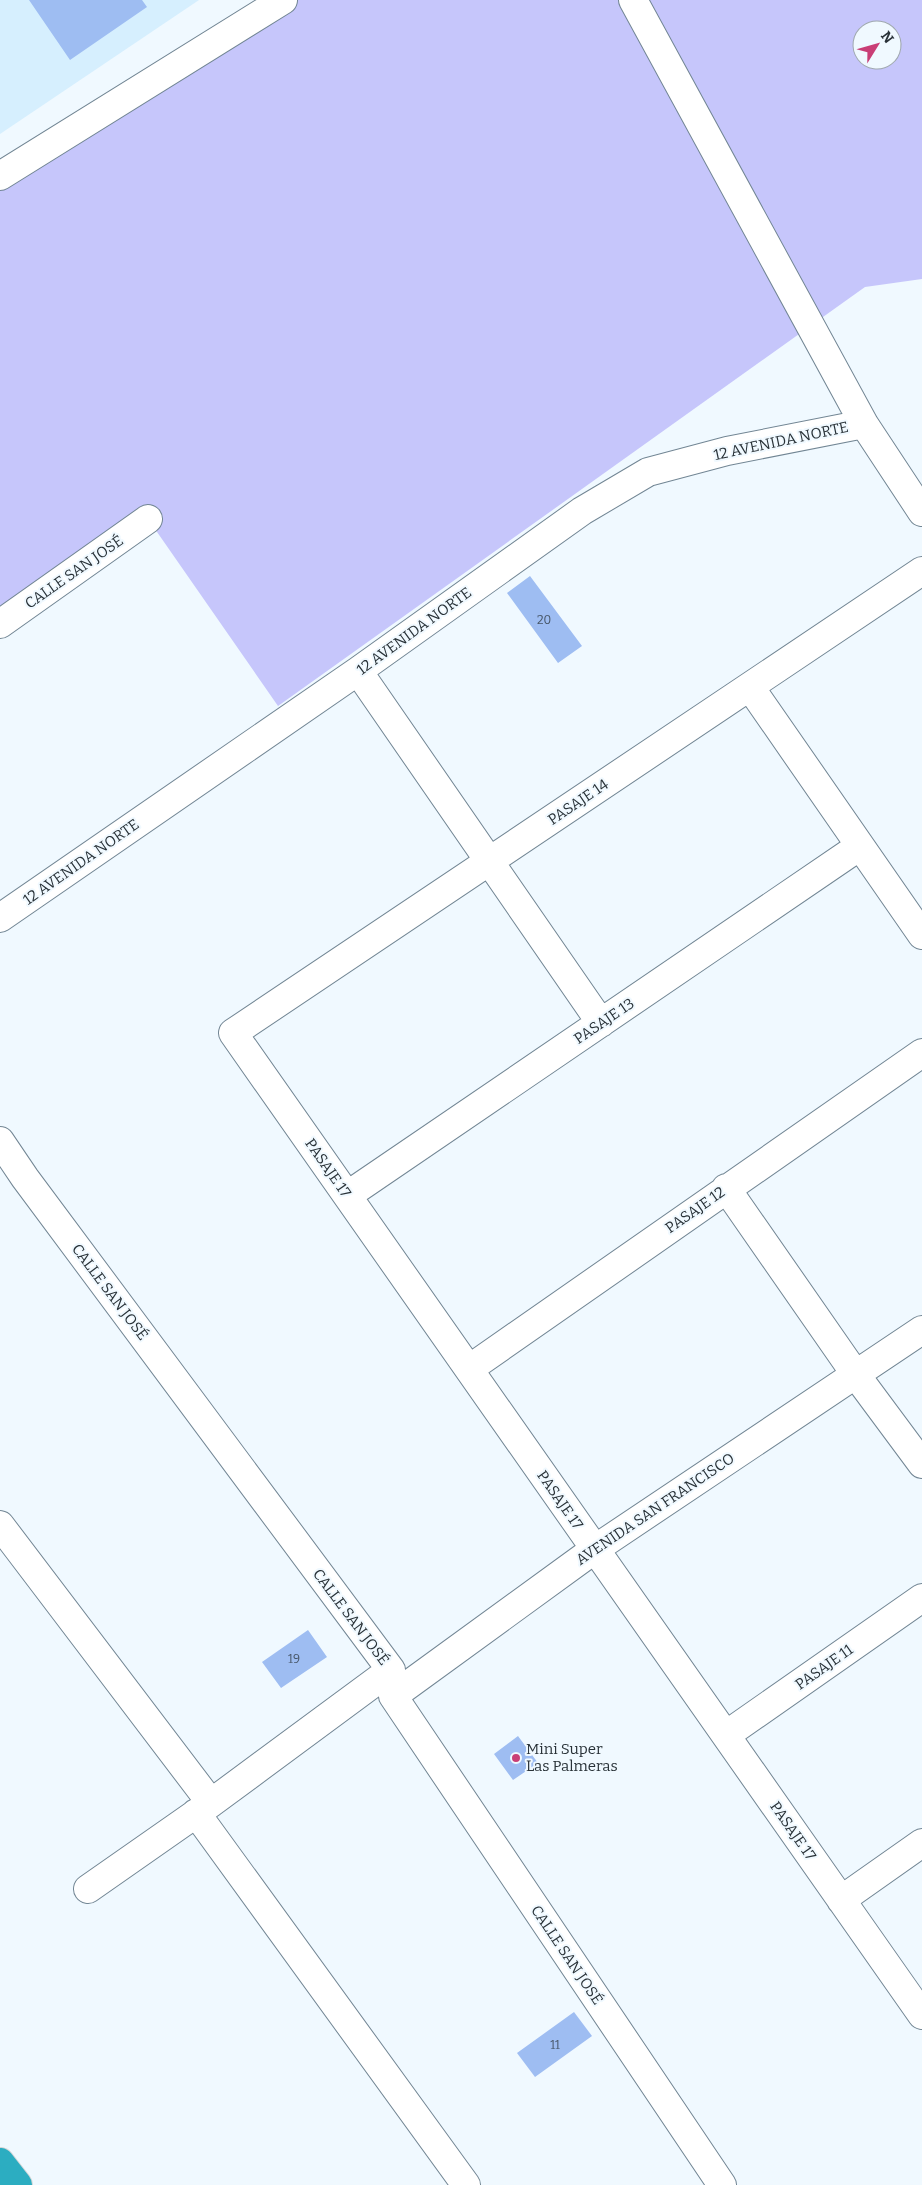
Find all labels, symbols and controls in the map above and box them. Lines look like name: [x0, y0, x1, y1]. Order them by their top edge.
north arrow: [852, 20, 902, 70]
text: N: [877, 28, 897, 47]
street label: 12 AVENIDA NORTE: [712, 418, 850, 464]
street label: CALLE SAN JOSÉ: [21, 531, 127, 613]
street label: 12 AVENIDA NORTE: [353, 583, 475, 679]
house number: 20: [537, 613, 551, 627]
street label: PASAJE 14: [544, 775, 612, 829]
street label: 12 AVENIDA NORTE: [20, 815, 142, 909]
street label: PASAJE 13: [570, 994, 638, 1048]
street label: PASAJE 17: [301, 1135, 355, 1201]
street label: PASAJE 12: [662, 1183, 728, 1237]
street label: CALLE SAN JOSÉ: [68, 1240, 152, 1344]
street label: AVENIDA SAN FRANCISCO: [572, 1449, 738, 1569]
street label: PASAJE 17: [533, 1467, 587, 1533]
street label: CALLE SAN JOSÉ: [309, 1565, 393, 1669]
street label: PASAJE 11: [792, 1641, 856, 1693]
house number: 19: [288, 1652, 300, 1666]
place label: Mini Super Las Palmeras: [526, 1740, 618, 1775]
marker: Mini Super Las Palmeras: [510, 1752, 522, 1764]
street label: PASAJE 17: [766, 1798, 820, 1864]
street label: CALLE SAN JOSÉ: [527, 1902, 607, 2008]
house number: 11: [550, 2038, 560, 2052]

